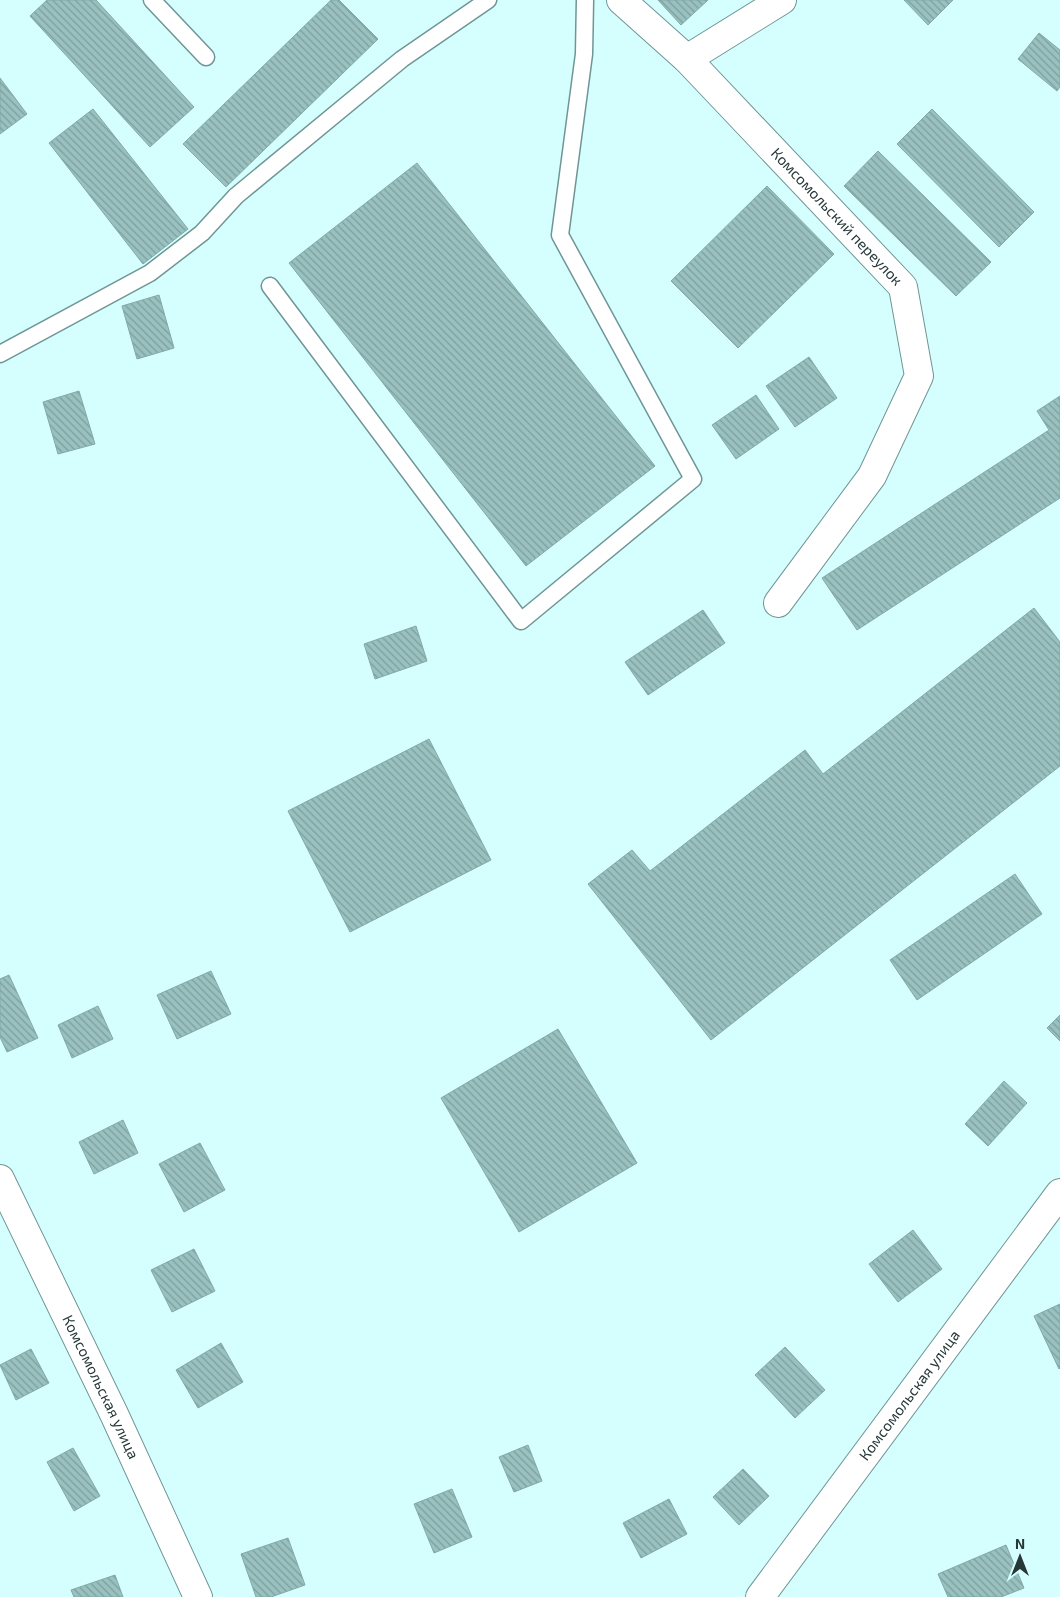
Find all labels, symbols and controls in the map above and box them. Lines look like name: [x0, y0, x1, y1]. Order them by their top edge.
street label: Комсомольский переулок: [768, 144, 907, 289]
street label: Комсомольская улица: [59, 1312, 143, 1461]
street label: Комсомольская улица: [855, 1326, 963, 1463]
north arrow: [995, 1532, 1045, 1582]
text: N: [1015, 1535, 1025, 1552]

